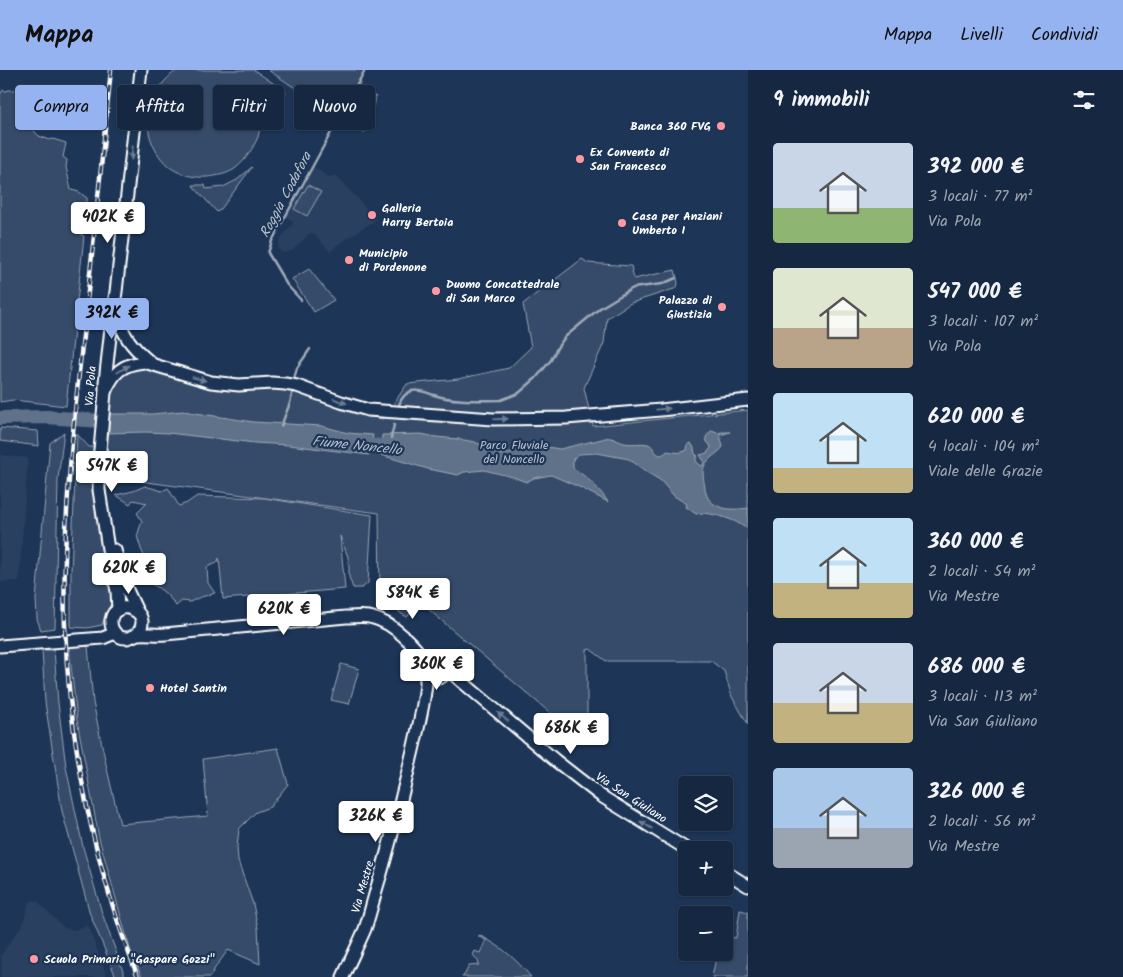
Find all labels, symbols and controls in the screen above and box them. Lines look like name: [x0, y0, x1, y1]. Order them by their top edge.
text: Mappa: [25, 16, 93, 55]
text: Mappa: [884, 21, 932, 50]
text: Livelli: [960, 21, 1003, 50]
text: Condividi: [1031, 21, 1098, 50]
text: 9 immobili: [773, 84, 870, 117]
chip: Compra: [15, 85, 107, 130]
chip: Affitta: [117, 85, 203, 130]
chip: Filtri: [213, 85, 284, 130]
chip: Nuovo: [294, 85, 375, 130]
icon: filters: [1070, 86, 1098, 114]
place label: Banca 360 FVG: [630, 117, 711, 136]
marker: Banca 360 FVG: [715, 120, 727, 132]
place label: Ex Convento di San Francesco: [590, 143, 670, 176]
one-way arrow: [128, 146, 136, 162]
water label: Roggia Codafora: [254, 147, 319, 242]
text: 392 000 €: [928, 151, 1024, 184]
marker: Ex Convento di San Francesco: [574, 153, 586, 165]
icon: home: [813, 163, 873, 223]
text: 3 locali · 77 m²: [928, 184, 1033, 209]
place label: Galleria Harry Bertoia: [382, 199, 453, 232]
pin: 402K €: [67, 202, 149, 244]
text: 402K €: [82, 205, 134, 230]
place label: Casa per Anziani Umberto I: [632, 207, 723, 240]
marker: Galleria Harry Bertoia: [366, 209, 378, 221]
text: Via Pola: [928, 209, 982, 234]
marker: Casa per Anziani Umberto I: [616, 217, 628, 229]
place label: Municipio di Pordenone: [359, 244, 427, 277]
marker: Municipio di Pordenone: [343, 254, 355, 266]
place label: Duomo Concattedrale di San Marco: [446, 275, 560, 308]
text: 547 000 €: [928, 276, 1022, 309]
marker: Duomo Concattedrale di San Marco: [430, 285, 442, 297]
icon: home: [813, 288, 873, 348]
place label: Palazzo di Giustizia: [659, 291, 713, 324]
pin: 392K €: [71, 298, 153, 340]
text: 392K €: [86, 301, 138, 326]
marker: Palazzo di Giustizia: [716, 301, 728, 313]
text: 3 locali · 107 m²: [928, 309, 1038, 334]
text: Via Pola: [928, 334, 982, 359]
one-way arrow: [117, 364, 130, 373]
street label: Via Pola: [80, 365, 102, 407]
one-way arrow: [191, 375, 206, 383]
one-way arrow: [333, 398, 348, 406]
text: 620 000 €: [928, 401, 1024, 434]
one-way arrow: [655, 405, 671, 413]
icon: home: [813, 413, 873, 473]
one-way arrow: [493, 415, 509, 423]
water label: Fiume Noncello: [311, 430, 404, 462]
text: 4 locali · 104 m²: [928, 434, 1039, 459]
park label: Parco Fluviale del Noncello: [480, 436, 549, 469]
pin: 547K €: [71, 450, 153, 493]
text: 547K €: [87, 454, 137, 479]
text: Viale delle Grazie: [928, 459, 1043, 484]
text: 360 000 €: [928, 526, 1023, 559]
icon: home: [813, 538, 873, 598]
pin: 620K €: [88, 552, 170, 595]
text: 620K €: [103, 556, 155, 581]
text: 2 locali · 54 m²: [928, 559, 1035, 584]
pin: 584K €: [372, 578, 454, 620]
text: 584K €: [387, 581, 439, 606]
text: Via Mestre: [928, 584, 1000, 609]
pin: 620K €: [243, 594, 325, 636]
text: 620K €: [258, 597, 310, 622]
pin: 360K €: [396, 648, 478, 691]
text: 686 000 €: [928, 651, 1025, 684]
text: 360K €: [411, 652, 463, 677]
icon: home: [813, 663, 873, 723]
place label: Hotel Santin: [160, 679, 227, 698]
marker: Hotel Santin: [144, 682, 156, 694]
text: 3 locali · 113 m²: [928, 684, 1037, 709]
text: Via San Giuliano: [928, 709, 1037, 734]
one-way arrow: [497, 711, 510, 722]
pin: 686K €: [530, 712, 612, 755]
text: 686K €: [545, 716, 597, 741]
street label: Via San Giuliano: [591, 768, 671, 828]
map controls: [678, 776, 733, 961]
button: layers: [678, 776, 733, 831]
text: 326 000 €: [928, 776, 1025, 809]
icon: home: [813, 788, 873, 848]
pin: 326K €: [335, 800, 417, 843]
text: 326K €: [350, 804, 402, 829]
text: 2 locali · 56 m²: [928, 809, 1035, 834]
one-way arrow: [640, 820, 653, 829]
text: Via Mestre: [928, 834, 1000, 859]
button: +: [678, 841, 733, 896]
street label: Via Mestre: [346, 858, 380, 915]
button: −: [678, 906, 733, 961]
place label: Scuola Primaria "Gaspare Gozzi": [44, 950, 215, 969]
marker: Scuola Primaria "Gaspare Gozzi": [28, 953, 40, 965]

